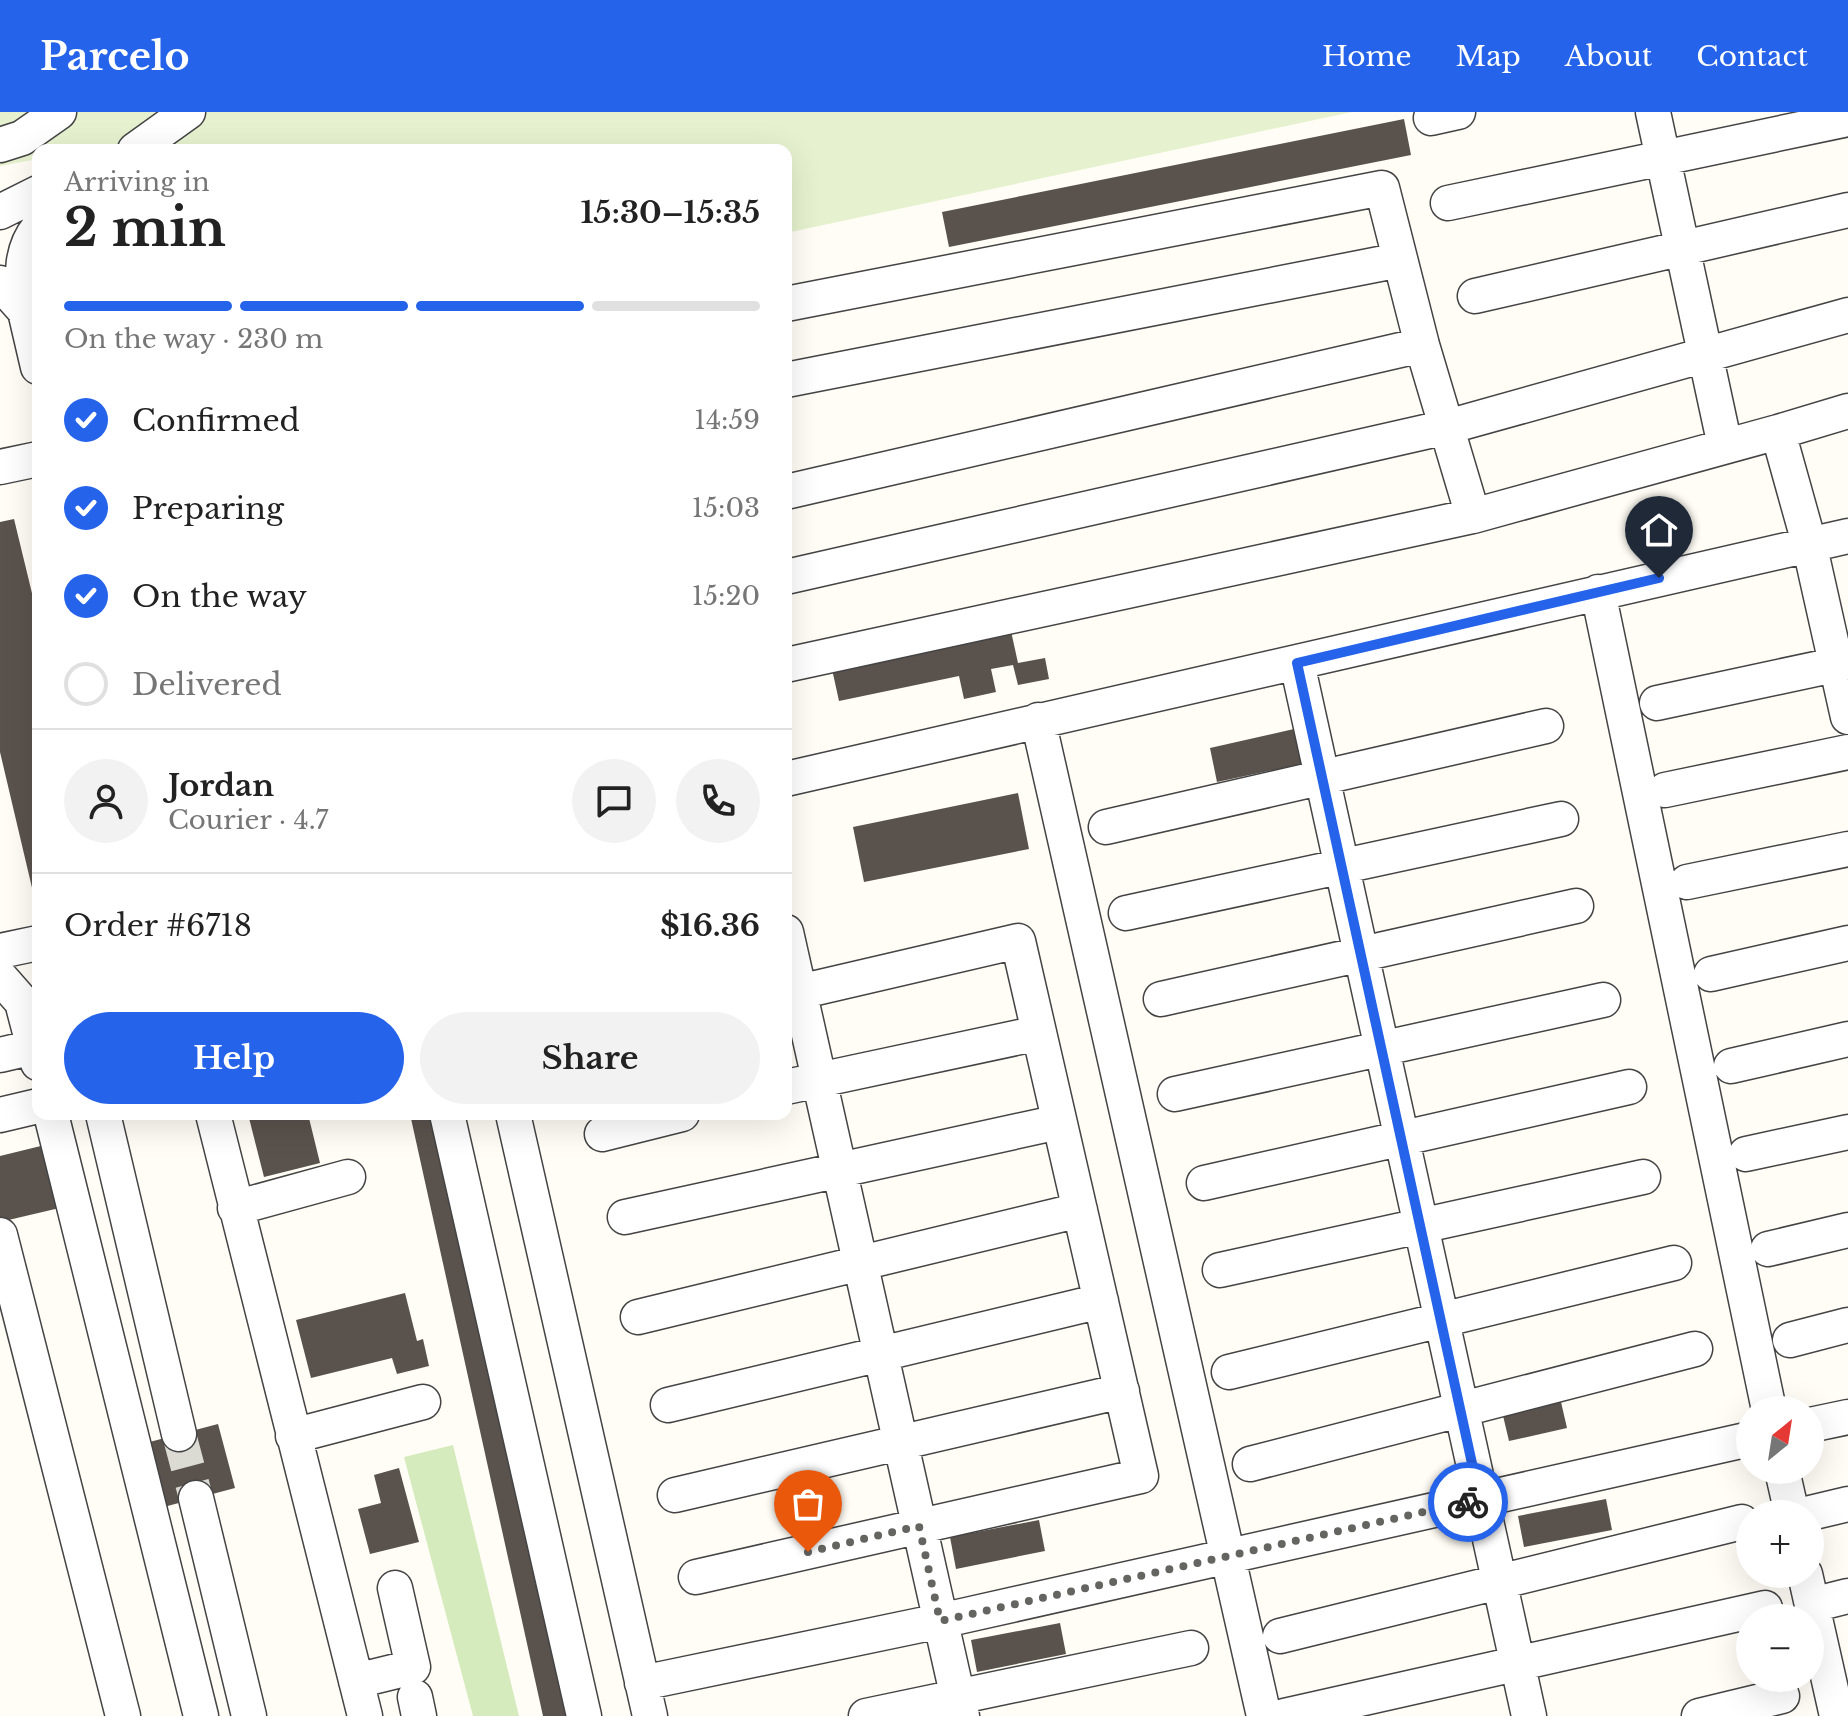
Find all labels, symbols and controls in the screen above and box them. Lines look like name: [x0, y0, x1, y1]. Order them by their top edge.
text: Parcelo: [40, 33, 190, 80]
text: Home: [1322, 39, 1412, 74]
text: Map: [1456, 39, 1521, 74]
text: About: [1565, 39, 1652, 74]
text: Contact: [1696, 39, 1808, 74]
text: Arriving in: [64, 166, 210, 198]
text: 15:30–15:35: [580, 194, 760, 231]
text: 2 min: [64, 196, 226, 260]
text: On the way · 230 m: [64, 323, 323, 355]
icon: check: [64, 398, 108, 442]
text: Confirmed: [132, 402, 300, 439]
text: 14:59: [694, 404, 760, 436]
icon: check: [64, 486, 108, 530]
text: Preparing: [132, 490, 284, 527]
text: 15:03: [692, 492, 760, 524]
pin: [1625, 496, 1693, 578]
icon: home: [1637, 508, 1681, 552]
icon: check: [64, 574, 108, 618]
text: On the way: [132, 578, 307, 615]
text: 15:20: [692, 580, 760, 612]
text: Delivered: [132, 666, 282, 703]
button: person: [64, 759, 148, 843]
button: chat: [572, 759, 656, 843]
button: phone: [676, 759, 760, 843]
text: Jordan: [168, 767, 274, 804]
text: Courier · 4.7: [168, 804, 328, 836]
text: Order #6718: [64, 907, 252, 944]
text: $16.36: [660, 907, 760, 944]
button: Help: [64, 1012, 404, 1104]
button: Share: [420, 1012, 760, 1104]
north arrow: [1736, 1396, 1824, 1484]
map controls: [1736, 1396, 1824, 1692]
courier: [1428, 1462, 1508, 1542]
pin: [774, 1470, 842, 1552]
icon: bike: [1446, 1480, 1490, 1524]
icon: bag: [786, 1482, 830, 1526]
button: +: [1736, 1500, 1824, 1588]
button: −: [1736, 1604, 1824, 1692]

